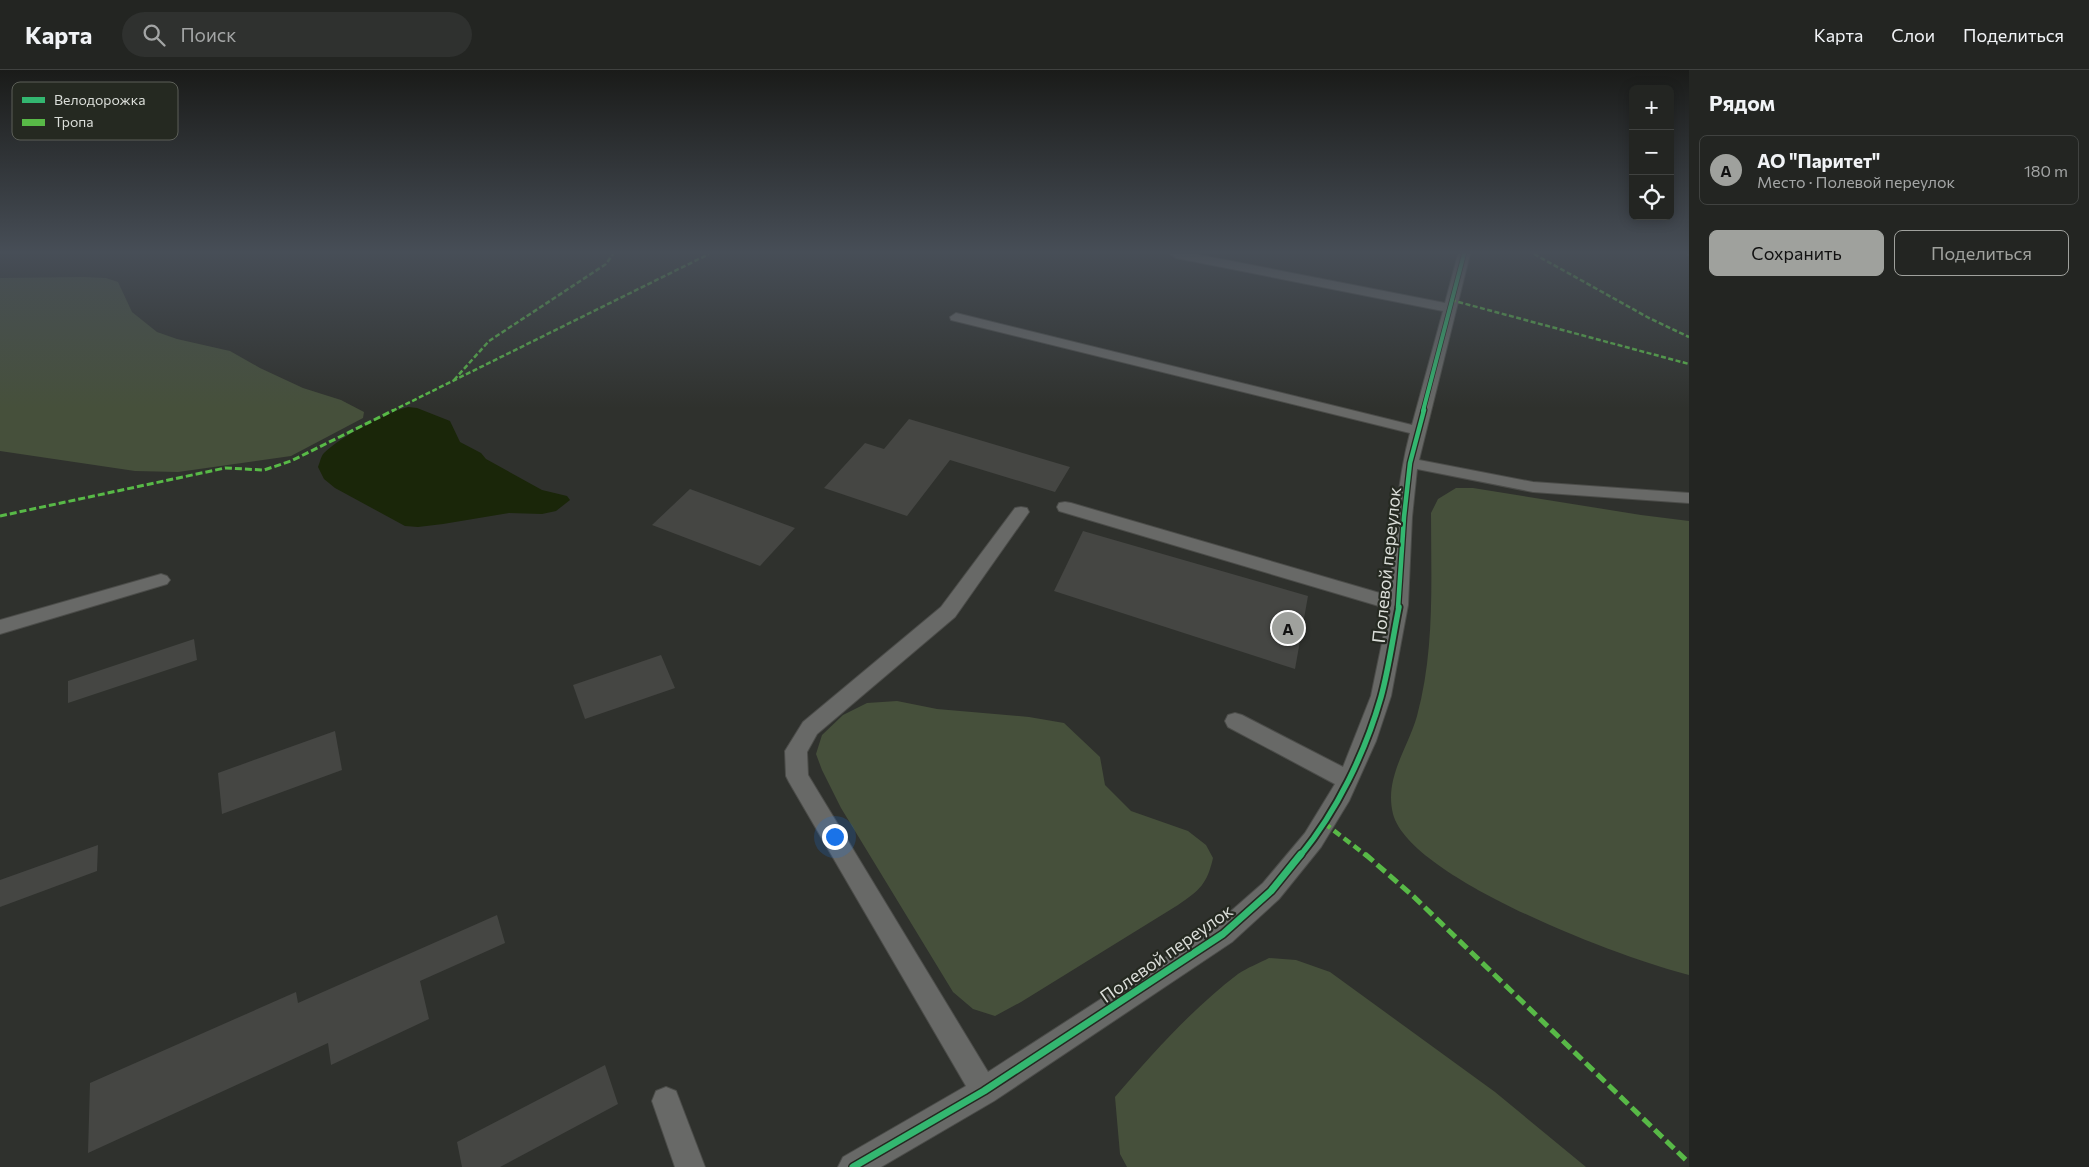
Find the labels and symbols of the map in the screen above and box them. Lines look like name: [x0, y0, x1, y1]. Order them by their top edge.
legend: [12, 82, 178, 140]
text: Велодорожка: [54, 91, 145, 108]
text: Тропа: [54, 113, 94, 130]
street label: Полевой переулок: [1367, 485, 1405, 644]
pin: A: [1272, 609, 1304, 647]
your location: [822, 824, 848, 850]
street label: Полевой переулок: [1095, 899, 1237, 1007]

